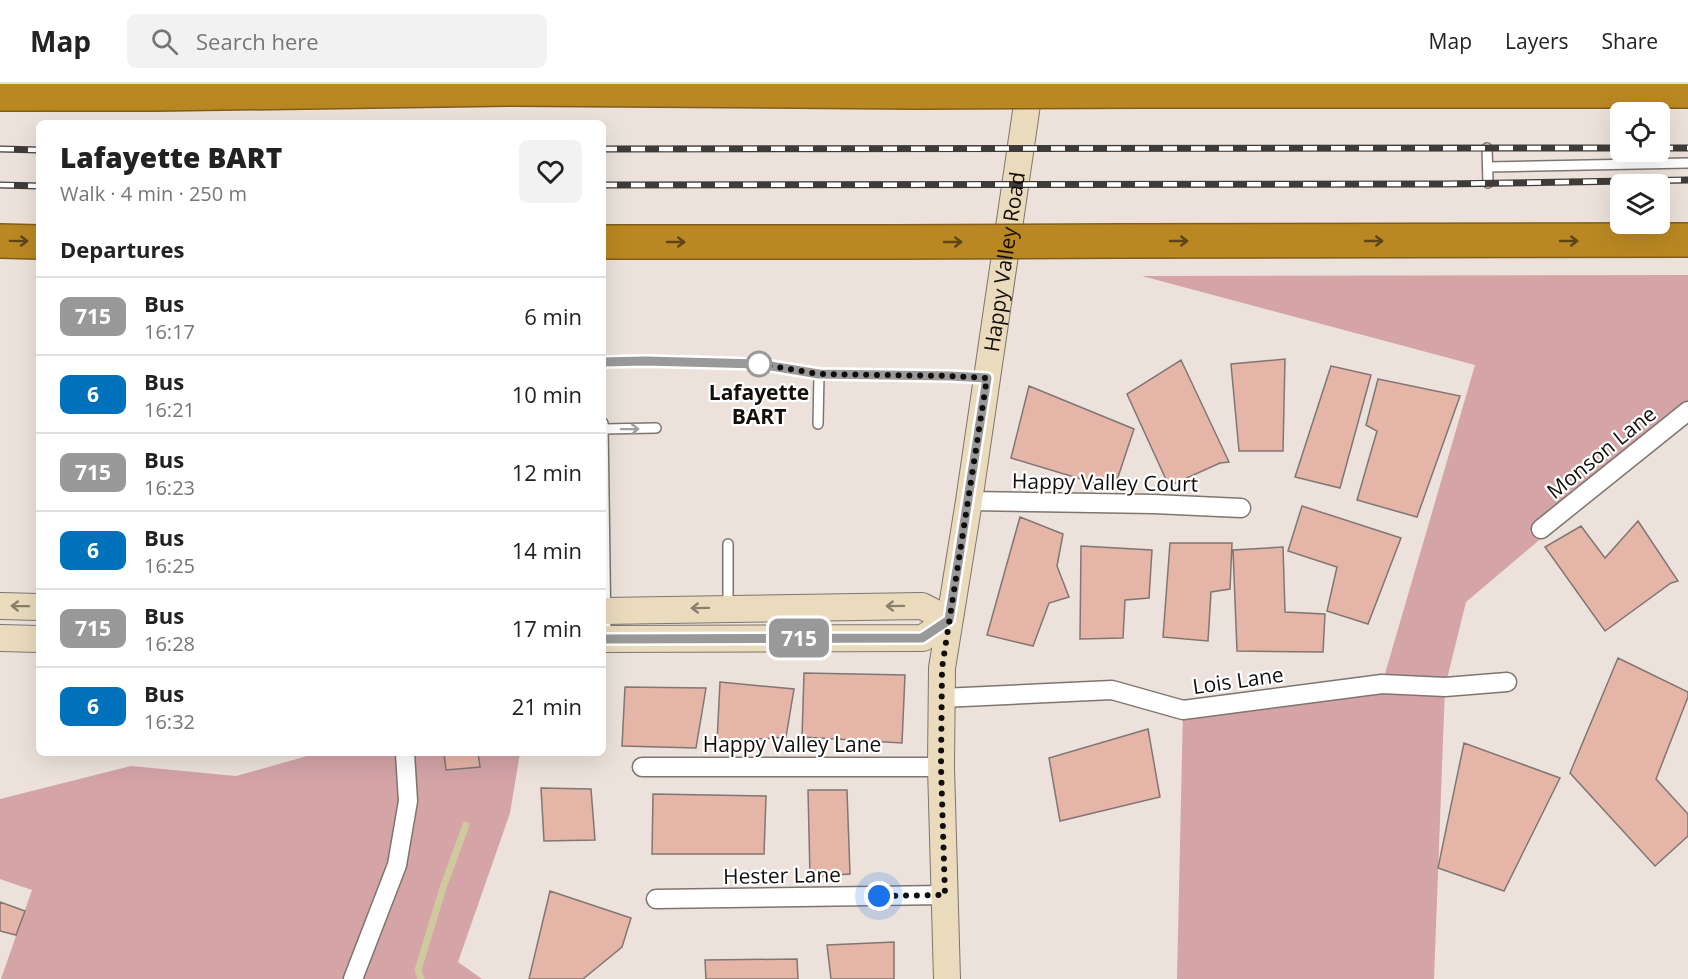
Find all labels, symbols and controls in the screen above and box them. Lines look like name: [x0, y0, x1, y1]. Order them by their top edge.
search box: [127, 14, 547, 68]
text: Map: [30, 22, 91, 60]
icon: search: [148, 25, 181, 58]
text: Search here: [196, 26, 319, 56]
text: Map: [1429, 27, 1472, 55]
text: Layers: [1505, 27, 1569, 55]
text: Share: [1602, 27, 1658, 55]
map controls: [1610, 102, 1670, 234]
button: locate: [1610, 102, 1670, 162]
text: Lafayette BART: [60, 138, 282, 176]
button: heart: [519, 140, 582, 203]
street label: Happy Valley Road: [977, 170, 1031, 354]
button: layers: [1610, 174, 1670, 234]
text: Walk · 4 min · 250 m: [60, 180, 247, 207]
text: Departures: [60, 234, 184, 264]
one-way arrow: [1169, 235, 1189, 247]
one-way arrow: [1364, 235, 1384, 247]
one-way arrow: [1559, 235, 1579, 247]
one-way arrow: [9, 236, 29, 247]
one-way arrow: [666, 236, 686, 248]
one-way arrow: [943, 236, 963, 248]
text: Bus: [144, 288, 184, 318]
text: 6 min: [524, 301, 582, 331]
text: 715: [75, 302, 111, 330]
text: 16:17: [144, 318, 195, 345]
marker: Lafayette BART: [746, 351, 772, 377]
text: Bus: [144, 366, 184, 396]
place label: Lafayette BART: [709, 378, 809, 430]
text: 10 min: [512, 379, 582, 409]
text: 6: [87, 380, 99, 408]
text: 16:21: [144, 396, 195, 423]
street label: Monson Lane: [1541, 399, 1661, 505]
one-way arrow: [619, 423, 639, 434]
text: Bus: [144, 444, 184, 474]
text: 12 min: [512, 457, 582, 487]
text: 715: [75, 458, 111, 486]
street label: Happy Valley Court: [1012, 466, 1198, 498]
text: 16:23: [144, 474, 195, 501]
text: Bus: [144, 522, 184, 552]
text: 14 min: [512, 535, 582, 565]
text: 6: [87, 536, 99, 564]
text: 16:25: [144, 552, 195, 579]
one-way arrow: [10, 600, 30, 612]
text: Bus: [144, 600, 184, 630]
one-way arrow: [885, 600, 905, 612]
one-way arrow: [690, 603, 710, 614]
text: 17 min: [512, 613, 582, 643]
text: 715: [75, 614, 111, 642]
line badge: 715: [764, 618, 834, 658]
text: 715: [781, 624, 817, 652]
text: 16:28: [144, 630, 195, 657]
street label: Lois Lane: [1191, 660, 1285, 700]
text: Bus: [144, 678, 184, 708]
text: 21 min: [512, 691, 582, 721]
text: 6: [87, 692, 99, 720]
text: 16:32: [144, 708, 195, 735]
street label: Happy Valley Lane: [703, 730, 881, 758]
street label: Hester Lane: [723, 860, 841, 890]
your location: [864, 881, 894, 911]

